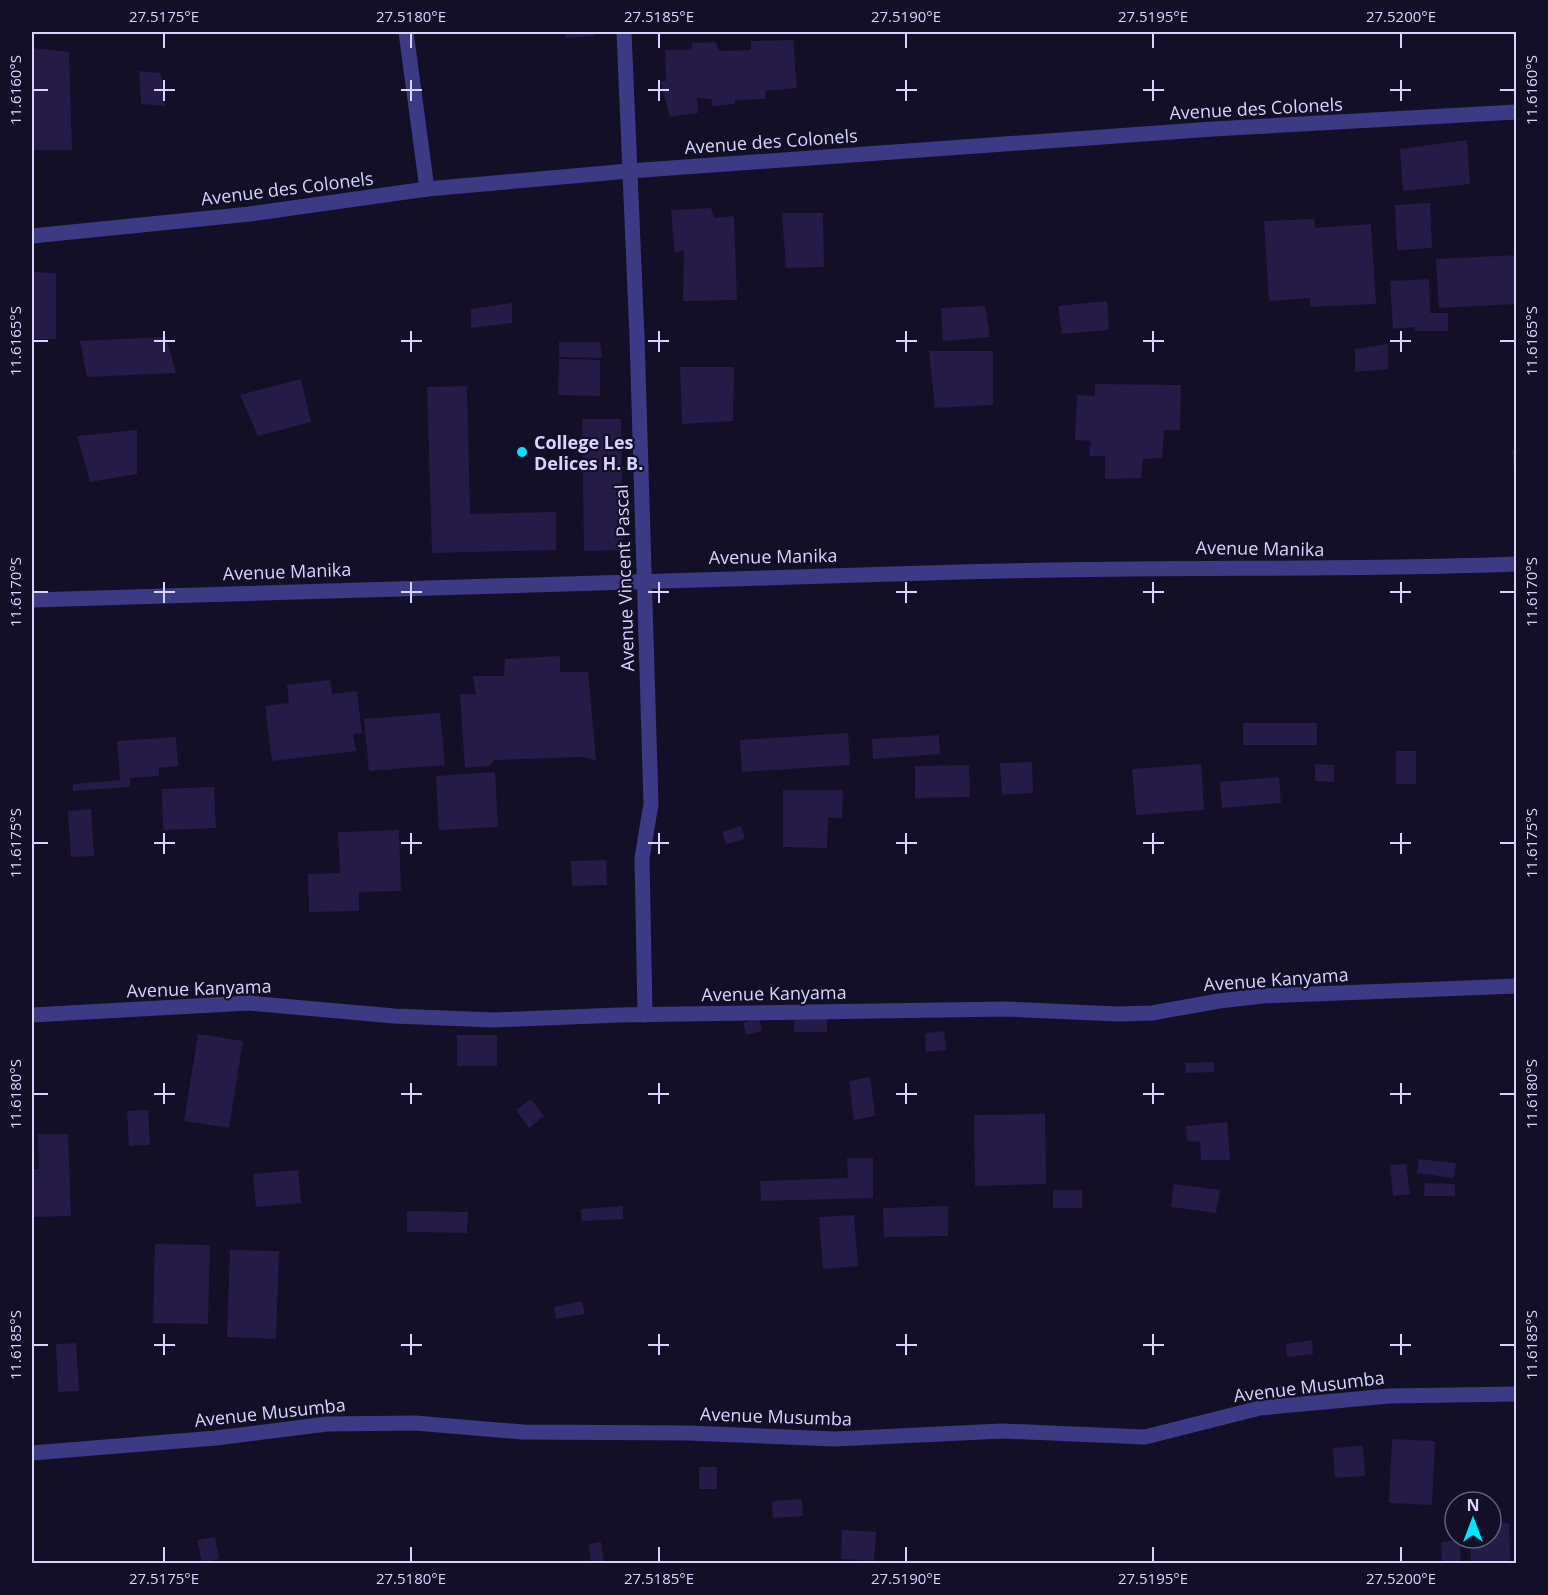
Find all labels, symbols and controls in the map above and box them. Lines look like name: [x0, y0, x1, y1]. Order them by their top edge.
text: 27.5175°E: [129, 6, 199, 26]
text: 27.5180°E: [376, 6, 446, 26]
text: 27.5185°E: [624, 6, 694, 26]
text: 27.5190°E: [871, 6, 941, 26]
text: 27.5195°E: [1118, 6, 1188, 26]
text: 27.5200°E: [1366, 6, 1436, 26]
text: 11.6160°S: [5, 55, 25, 125]
text: 11.6160°S: [1521, 55, 1541, 125]
street label: Avenue des Colonels: [1169, 91, 1343, 125]
street label: Avenue des Colonels: [684, 123, 858, 159]
street label: Avenue des Colonels: [199, 166, 375, 210]
text: 11.6165°S: [5, 306, 25, 376]
text: 11.6165°S: [1521, 306, 1541, 376]
place label: College Les Delices H. B.: [534, 430, 643, 475]
marker: College Les Delices H. B.: [515, 445, 529, 459]
street label: Avenue Vincent Pascal: [609, 484, 639, 672]
street label: Avenue Manika: [1196, 535, 1324, 561]
street label: Avenue Manika: [709, 543, 837, 569]
text: 11.6170°S: [5, 557, 25, 627]
street label: Avenue Manika: [222, 557, 352, 585]
text: 11.6170°S: [1521, 557, 1541, 627]
text: 11.6175°S: [5, 808, 25, 878]
text: 11.6175°S: [1521, 808, 1541, 878]
street label: Avenue Kanyama: [1203, 962, 1349, 996]
street label: Avenue Kanyama: [126, 973, 272, 1003]
street label: Avenue Kanyama: [701, 980, 847, 1006]
text: 11.6180°S: [5, 1059, 25, 1129]
text: 11.6180°S: [1521, 1059, 1541, 1129]
text: 11.6185°S: [5, 1310, 25, 1380]
text: 11.6185°S: [1521, 1310, 1541, 1380]
street label: Avenue Musumba: [1232, 1365, 1386, 1407]
street label: Avenue Musumba: [193, 1392, 347, 1432]
street label: Avenue Musumba: [700, 1401, 852, 1431]
north arrow: [1443, 1490, 1503, 1550]
text: N: [1466, 1494, 1480, 1516]
text: 27.5175°E: [129, 1568, 199, 1588]
text: 27.5180°E: [376, 1568, 446, 1588]
text: 27.5185°E: [624, 1568, 694, 1588]
text: 27.5190°E: [871, 1568, 941, 1588]
text: 27.5195°E: [1118, 1568, 1188, 1588]
text: 27.5200°E: [1366, 1568, 1436, 1588]

